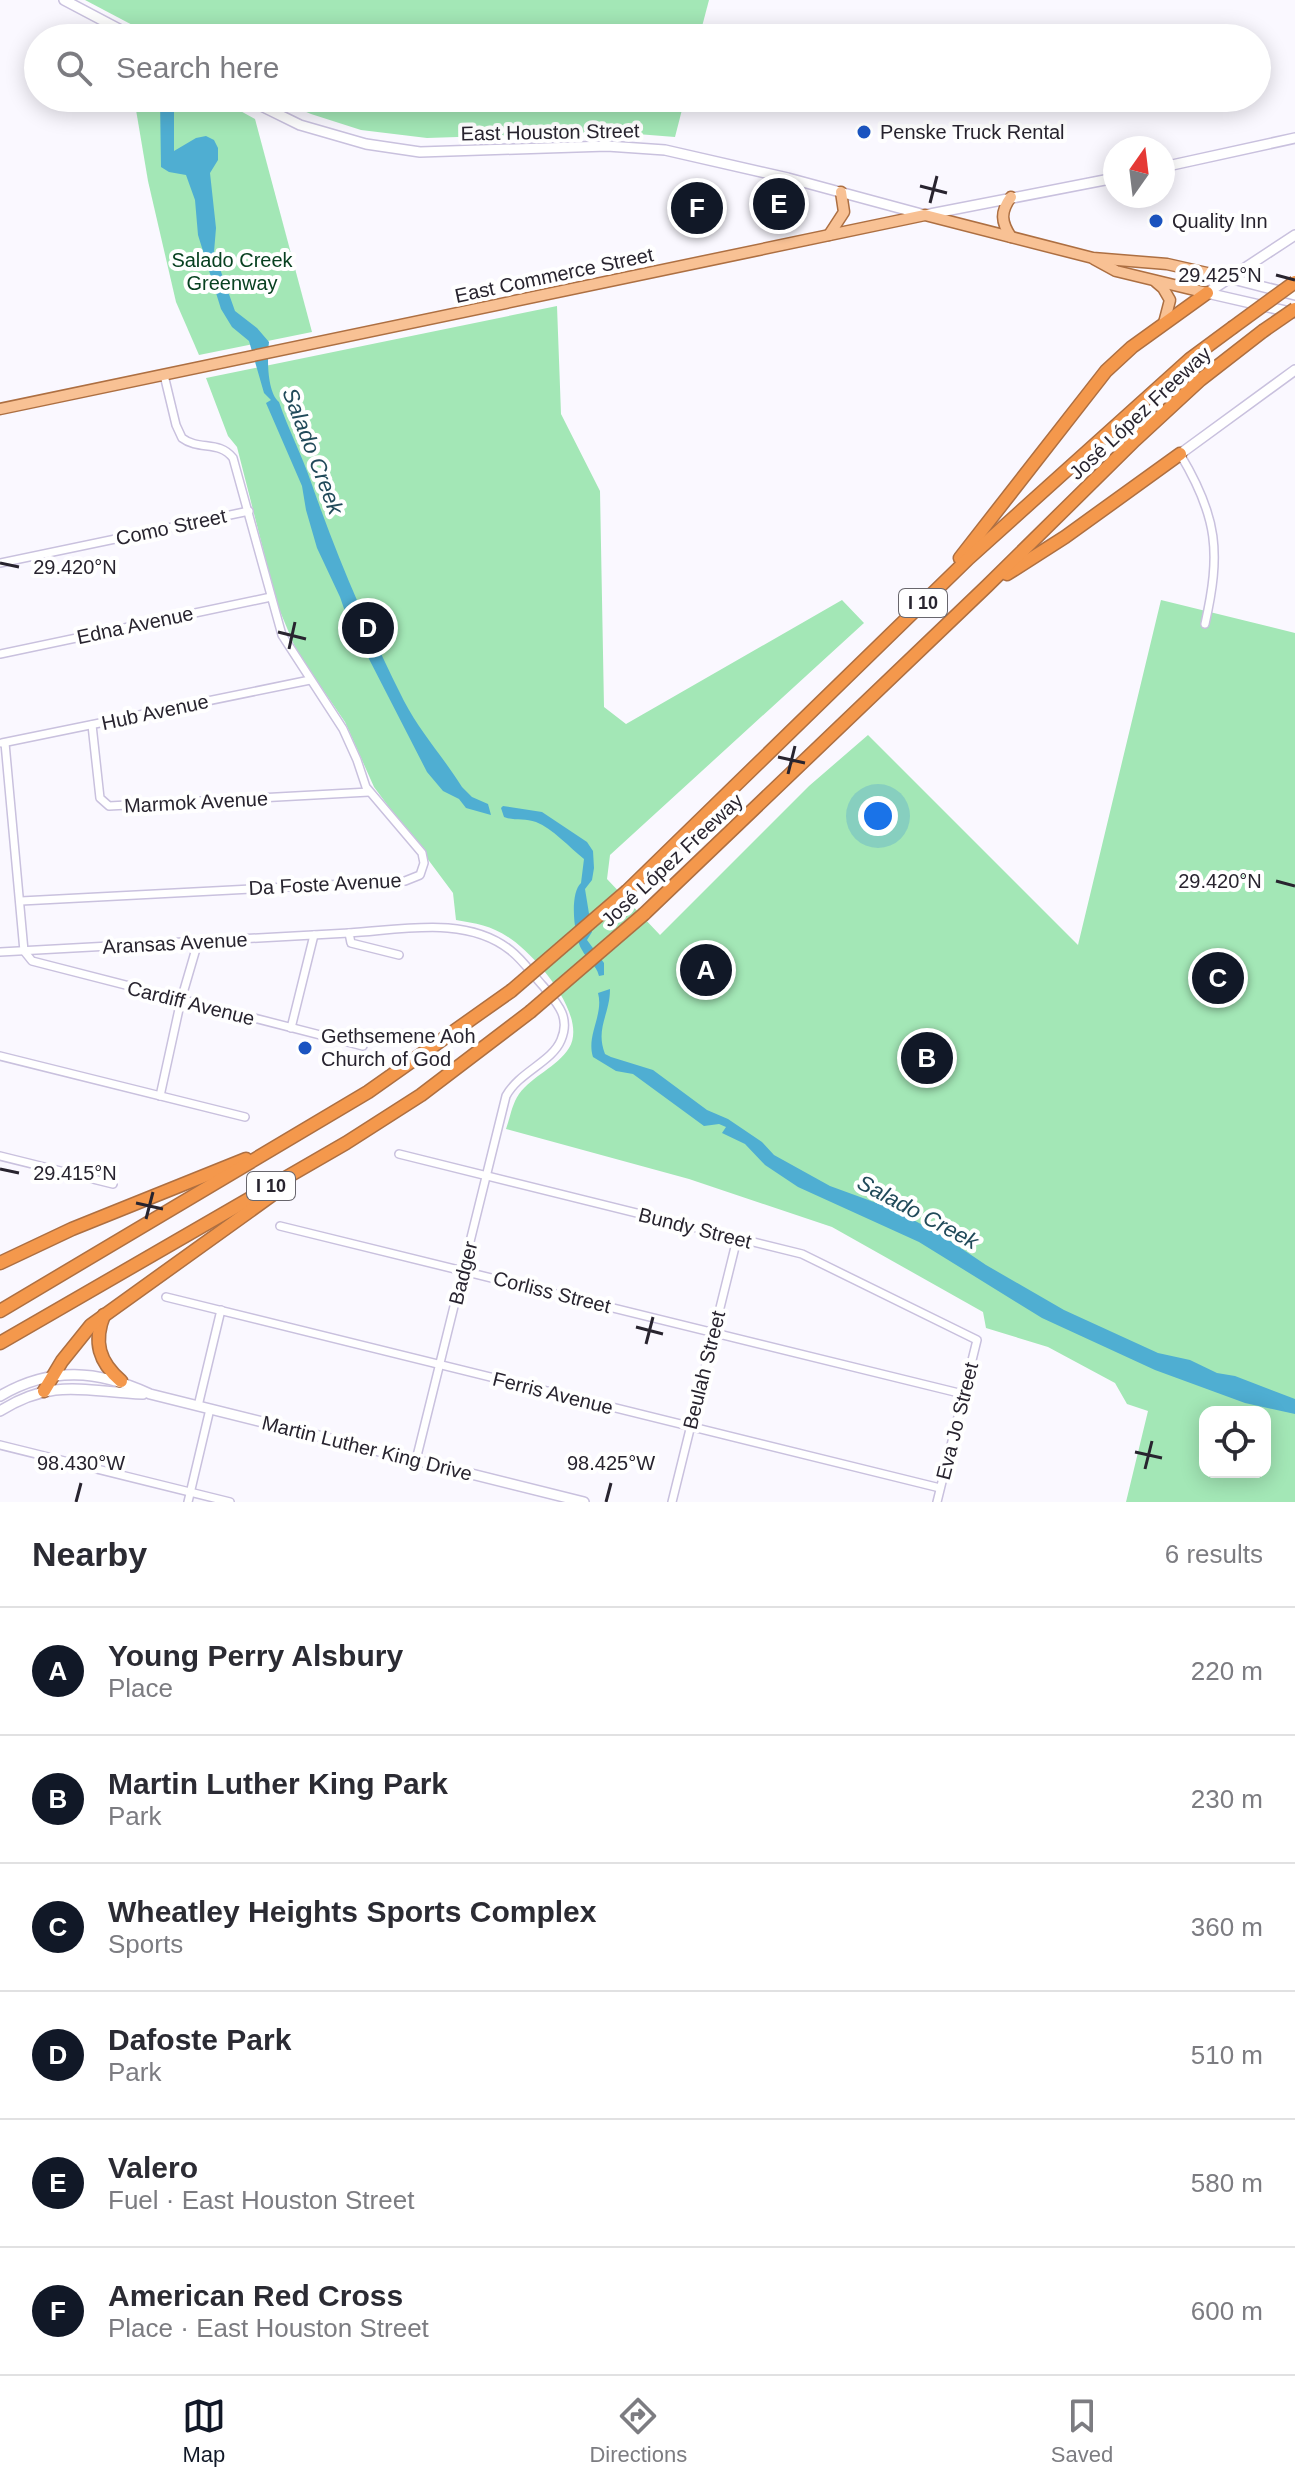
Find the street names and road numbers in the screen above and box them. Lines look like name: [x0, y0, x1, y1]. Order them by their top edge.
street label: East Houston Street: [460, 119, 640, 145]
street label: East Commerce Street: [453, 243, 656, 307]
street label: José López Freeway: [1065, 342, 1215, 484]
street label: Como Street: [114, 504, 229, 549]
road number: I 10: [899, 589, 947, 617]
street label: Edna Avenue: [75, 602, 195, 648]
street label: Hub Avenue: [100, 690, 210, 734]
street label: Marmok Avenue: [123, 787, 269, 817]
street label: José López Freeway: [597, 789, 747, 931]
street label: Da Foste Avenue: [248, 869, 402, 899]
street label: Aransas Avenue: [102, 928, 248, 958]
street label: Cardiff Avenue: [125, 977, 257, 1029]
road number: I 10: [247, 1172, 295, 1200]
street label: Bundy Street: [636, 1203, 754, 1253]
street label: Badger: [445, 1239, 482, 1307]
street label: Corliss Street: [491, 1267, 613, 1317]
street label: Beulah Street: [679, 1308, 729, 1431]
street label: Eva Jo Street: [932, 1360, 982, 1482]
street label: Ferris Avenue: [491, 1367, 615, 1419]
street label: Martin Luther King Drive: [260, 1411, 474, 1485]

